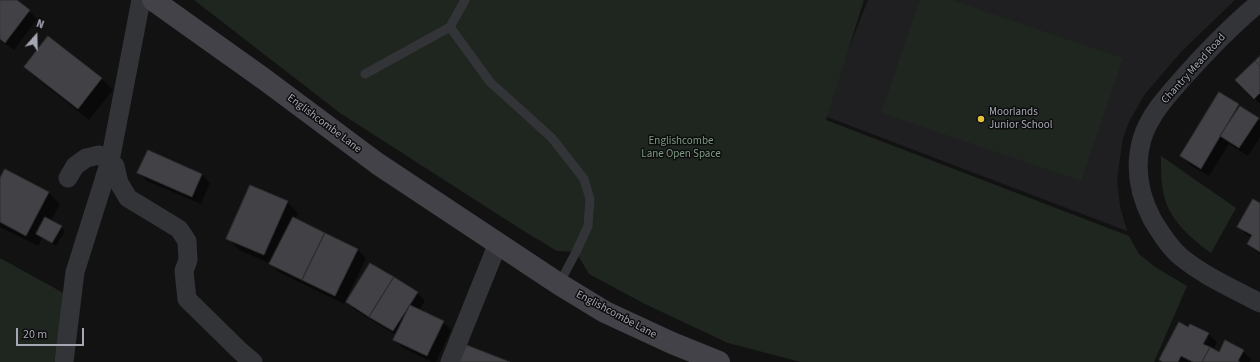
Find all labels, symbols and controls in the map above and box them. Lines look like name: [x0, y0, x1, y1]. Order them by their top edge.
north arrow: [16, 16, 56, 56]
text: N: [34, 16, 46, 33]
street label: Chantry Mead Road: [1159, 31, 1229, 107]
street label: Englishcombe Lane: [284, 92, 364, 156]
place label: Moorlands Junior School: [989, 106, 1053, 132]
marker: Moorlands Junior School: [976, 114, 986, 124]
park label: Englishcombe Lane Open Space: [641, 135, 721, 161]
street label: Englishcombe Lane: [573, 288, 659, 342]
scale bar: [18, 320, 86, 346]
text: 20 m: [23, 326, 47, 343]

